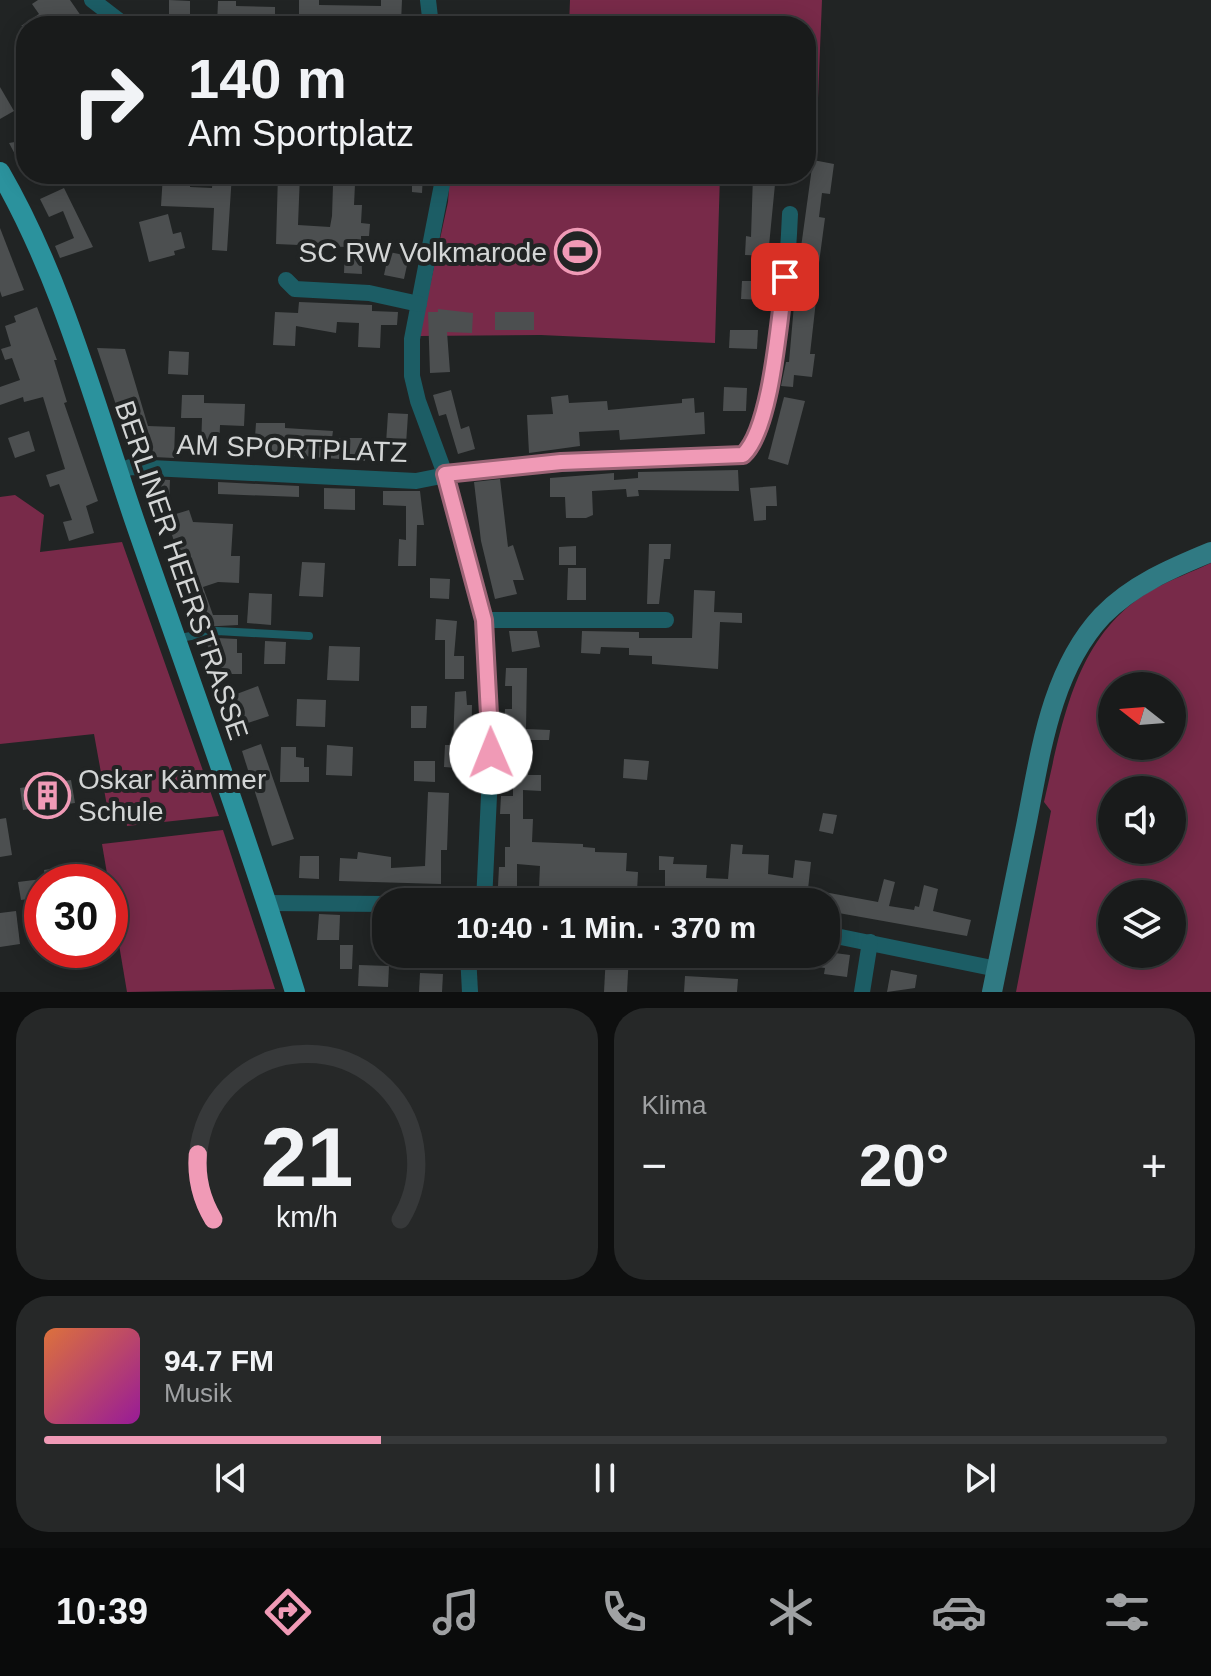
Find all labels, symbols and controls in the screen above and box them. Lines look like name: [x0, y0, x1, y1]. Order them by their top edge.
text: 140 m: [188, 47, 347, 110]
icon: right: [56, 48, 160, 152]
text: Am Sportplatz: [188, 113, 414, 154]
sports icon: SC RW Volkmarode: [554, 228, 602, 276]
place label: SC RW Volkmarode: [299, 237, 547, 268]
pin: [751, 243, 819, 311]
icon: arrive: [763, 255, 807, 299]
street label: BERLINER HEERSTRASSE: [109, 397, 254, 744]
street label: AM SPORTPLATZ: [176, 429, 408, 468]
north arrow: [1098, 672, 1186, 760]
map controls: [1098, 672, 1186, 968]
position arrow: [449, 711, 533, 795]
place label: Oskar Kämmer Schule: [78, 764, 266, 827]
building icon: Oskar Kämmer Schule: [23, 771, 71, 819]
button: sound: [1098, 776, 1186, 864]
speed limit sign: 30: [24, 864, 128, 968]
button: layers: [1098, 880, 1186, 968]
text: 10:40 · 1 Min. · 370 m: [456, 911, 756, 944]
text: Klima: [642, 1090, 707, 1120]
text: 21: [260, 1111, 353, 1204]
text: 20°: [859, 1132, 950, 1199]
text: −: [642, 1141, 667, 1190]
text: +: [1141, 1141, 1167, 1190]
text: km/h: [276, 1201, 338, 1233]
text: 94.7 FM: [164, 1344, 274, 1377]
text: Musik: [164, 1378, 232, 1408]
icon: previous: [209, 1456, 253, 1500]
icon: pause: [583, 1456, 627, 1500]
icon: next: [958, 1456, 1002, 1500]
icon: directions: [260, 1584, 316, 1640]
icon: music: [428, 1584, 484, 1640]
icon: phone: [596, 1584, 652, 1640]
icon: climate: [763, 1584, 819, 1640]
icon: car: [931, 1584, 987, 1640]
icon: filters: [1099, 1584, 1155, 1640]
text: 10:39: [56, 1591, 148, 1632]

